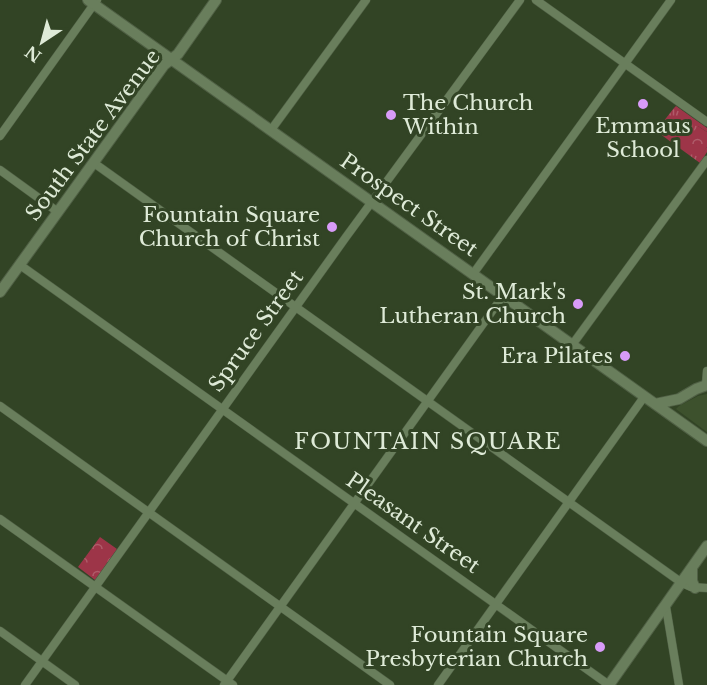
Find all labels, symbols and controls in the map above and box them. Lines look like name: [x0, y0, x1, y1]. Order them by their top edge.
north arrow: [12, 12, 72, 72]
text: N: [21, 42, 45, 67]
street label: South State Avenue: [20, 44, 166, 226]
place label: The Church Within: [402, 90, 533, 140]
marker: Emmaus School: [636, 97, 650, 111]
marker: The Church Within: [384, 108, 398, 122]
place label: Emmaus School: [595, 113, 691, 163]
street label: Prospect Street: [335, 148, 483, 262]
place label: Fountain Square Church of Christ: [139, 202, 320, 252]
marker: Fountain Square Church of Christ: [325, 220, 339, 234]
street label: Spruce Street: [203, 265, 309, 397]
place label: St. Mark's Lutheran Church: [379, 279, 566, 329]
marker: St. Mark's Lutheran Church: [571, 297, 585, 311]
place label: Era Pilates: [501, 343, 613, 369]
marker: Era Pilates: [618, 349, 632, 363]
district label: FOUNTAIN SQUARE: [294, 428, 562, 455]
street label: Pleasant Street: [341, 467, 485, 579]
place label: Fountain Square Presbyterian Church: [365, 622, 588, 672]
marker: Fountain Square Presbyterian Church: [593, 640, 607, 654]

